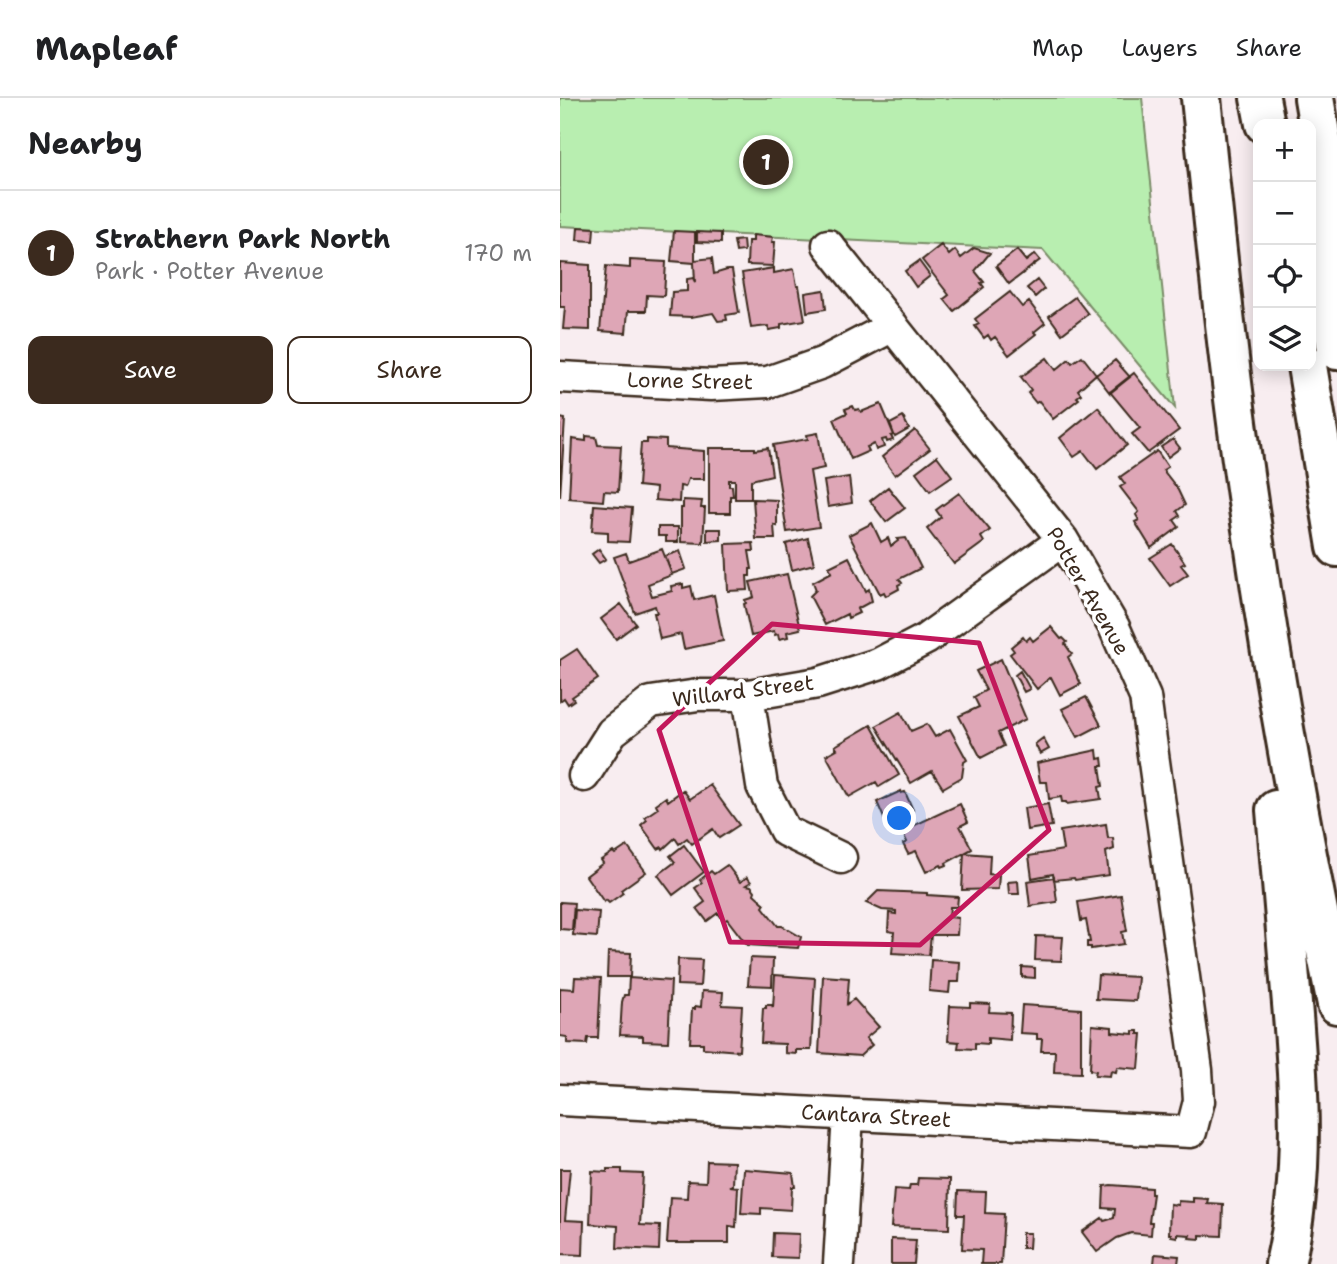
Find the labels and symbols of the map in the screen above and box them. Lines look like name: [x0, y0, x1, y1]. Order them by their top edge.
pin: 1: [743, 136, 789, 188]
street label: Lorne Street: [627, 366, 753, 396]
street label: Potter Avenue: [1040, 522, 1136, 660]
street label: Willard Street: [671, 668, 815, 714]
your location: [882, 801, 916, 835]
street label: Cantara Street: [800, 1098, 952, 1134]

